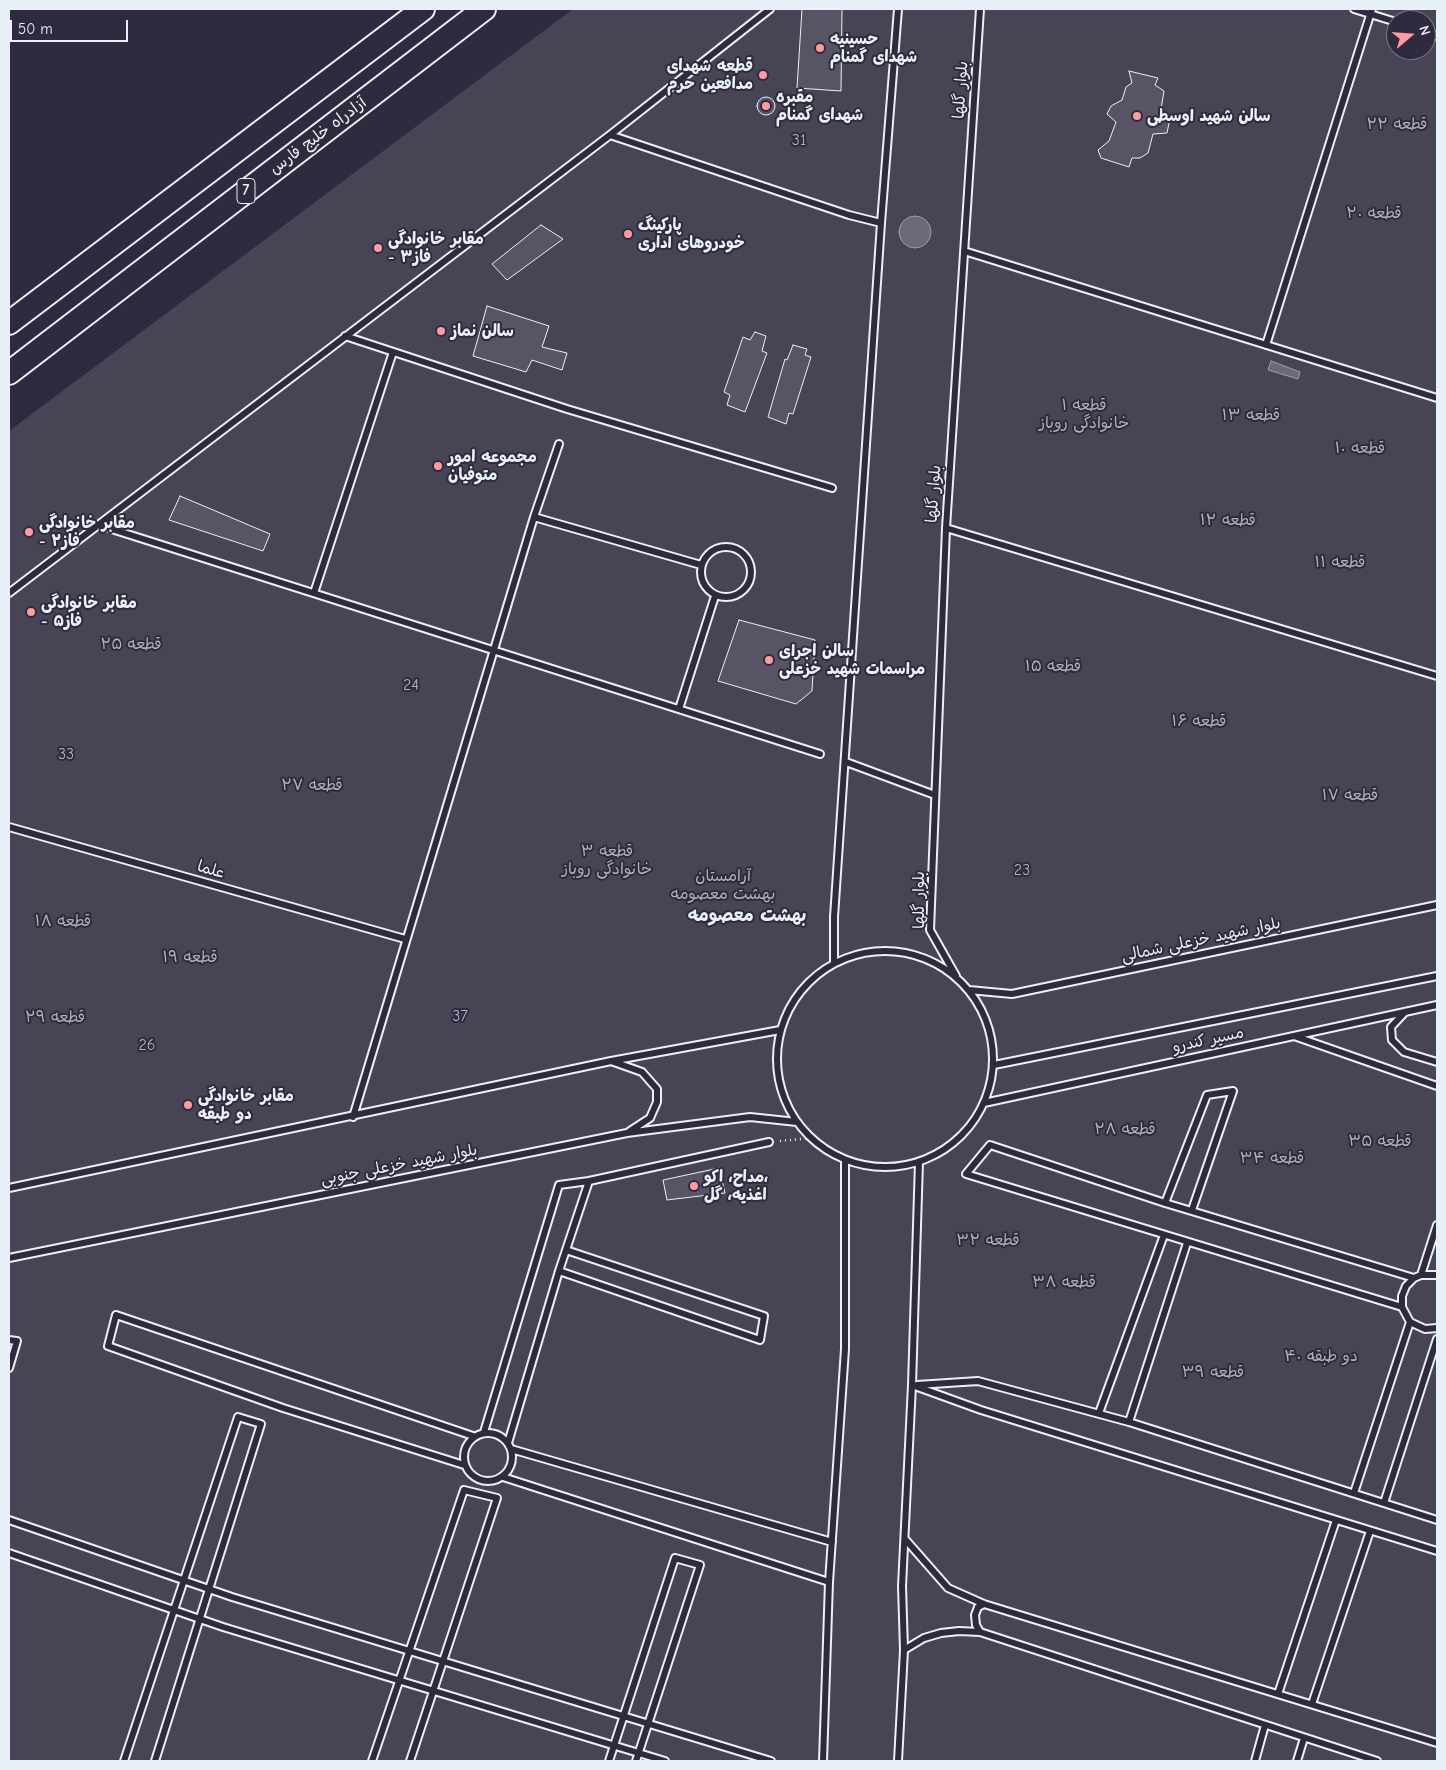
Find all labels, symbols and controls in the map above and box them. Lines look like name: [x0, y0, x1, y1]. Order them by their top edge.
scale bar: [12, 10, 130, 42]
north arrow: [1386, 10, 1436, 60]
text: 50 m: [18, 20, 53, 38]
text: N: [1415, 24, 1434, 37]
place label: حسینیه شهدای گمنام: [830, 29, 917, 67]
marker: حسینیه شهدای گمنام: [814, 42, 826, 54]
place label: قطعه شهدای مدافعین حرم: [667, 56, 753, 94]
street label: بلوار گلها: [949, 60, 973, 120]
marker: قطعه شهدای مدافعین حرم: [757, 69, 769, 81]
place label: مقبره شهدای گمنام: [776, 87, 863, 125]
street label: آزادراه خلیج فارس: [266, 93, 370, 179]
marker: مقبره شهدای گمنام: [760, 100, 772, 112]
place label: سالن شهید اوسطی: [1147, 106, 1271, 126]
marker: سالن شهید اوسطی: [1131, 110, 1143, 122]
park label: قطعه ۲۲: [1367, 114, 1427, 134]
park label: 31: [792, 130, 806, 150]
road number: 7: [237, 178, 255, 204]
park label: قطعه ۲۰: [1346, 203, 1402, 223]
place label: پارکینگ خودروهای اداری: [638, 215, 744, 253]
marker: پارکینگ خودروهای اداری: [622, 228, 634, 240]
place label: مقابر خانوادگی - فاز۳: [388, 229, 484, 267]
marker: مقابر خانوادگی - فاز۳: [372, 242, 384, 254]
place label: سالن نماز: [451, 321, 514, 341]
marker: سالن نماز: [435, 325, 447, 337]
park label: قطعه ۱ خانوادگی روباز: [1039, 395, 1129, 433]
park label: قطعه ۱۳: [1222, 405, 1280, 425]
park label: قطعه ۱۰: [1335, 438, 1385, 458]
place label: مجموعه امور متوفیان: [448, 447, 537, 485]
marker: مجموعه امور متوفیان: [432, 460, 444, 472]
street label: بلوار گلها: [922, 464, 946, 524]
park label: قطعه ۱۲: [1200, 510, 1256, 530]
place label: مقابر خانوادگی - فاز۲: [39, 513, 135, 551]
marker: مقابر خانوادگی - فاز۲: [23, 526, 35, 538]
park label: قطعه ۱۱: [1315, 552, 1365, 572]
place label: مقابر خانوادگی - فاز۵: [41, 593, 137, 631]
marker: مقابر خانوادگی - فاز۵: [25, 606, 37, 618]
park label: قطعه ۲۵: [100, 634, 162, 654]
place label: سالن اجرای مراسمات شهید خزعلی: [779, 641, 925, 679]
marker: سالن اجرای مراسمات شهید خزعلی: [763, 654, 775, 666]
park label: قطعه ۱۵: [1025, 656, 1081, 676]
park label: 24: [403, 675, 419, 695]
park label: قطعه ۱۶: [1172, 711, 1226, 731]
park label: 33: [58, 744, 74, 764]
park label: قطعه ۲۷: [281, 775, 343, 795]
park label: قطعه ۱۷: [1322, 785, 1378, 805]
park label: قطعه ۳ خانوادگی روباز: [562, 841, 652, 879]
street label: علما: [195, 857, 227, 883]
park label: 23: [1014, 860, 1030, 880]
park label: آرامستان بهشت معصومه: [671, 866, 775, 904]
street label: بلوار گلها: [909, 871, 929, 929]
district label: بهشت معصومه: [688, 905, 806, 927]
park label: قطعه ۱۸: [35, 911, 91, 931]
street label: بلوار شهید خزعلی شمالی: [1120, 914, 1282, 966]
park label: قطعه ۱۹: [162, 947, 218, 967]
park label: 37: [452, 1006, 468, 1026]
park label: قطعه ۲۹: [25, 1007, 85, 1027]
street label: مسیر کندرو: [1170, 1023, 1246, 1057]
park label: 26: [138, 1035, 156, 1055]
place label: مقابر خانوادگی دو طبقه: [198, 1086, 294, 1124]
marker: مقابر خانوادگی دو طبقه: [182, 1099, 194, 1111]
park label: قطعه ۲۸: [1094, 1119, 1156, 1139]
park label: قطعه ۳۵: [1348, 1131, 1412, 1151]
street label: بلوار شهید خزعلی جنوبی: [319, 1140, 479, 1190]
park label: قطعه ۳۴: [1240, 1148, 1304, 1168]
place label: مداح، اکو، اغذیه، گل: [704, 1167, 768, 1205]
marker: مداح، اکو، اغذیه، گل: [688, 1180, 700, 1192]
park label: قطعه ۳۲: [956, 1230, 1020, 1250]
park label: قطعه ۳۸: [1032, 1272, 1096, 1292]
park label: ۴۰ دو طبقه: [1284, 1346, 1358, 1366]
park label: قطعه ۳۹: [1182, 1362, 1244, 1382]

